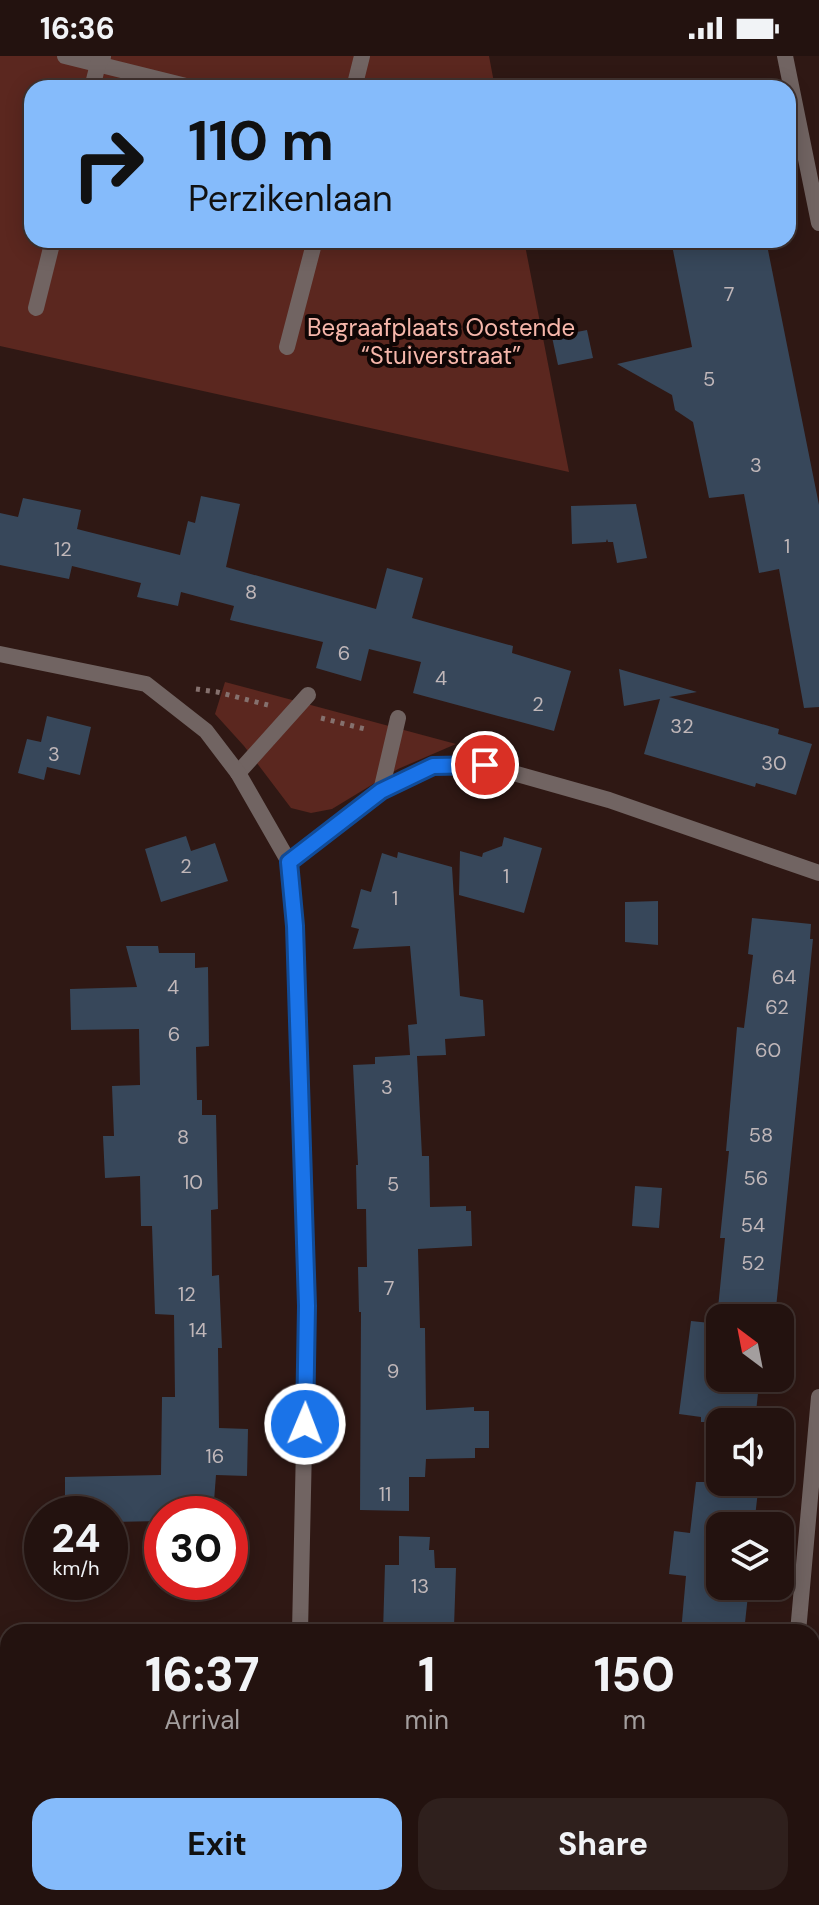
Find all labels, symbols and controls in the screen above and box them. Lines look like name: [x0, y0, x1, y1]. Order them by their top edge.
text: 16:36: [40, 9, 115, 48]
text: 110 m: [188, 104, 334, 177]
icon: right: [56, 112, 160, 216]
text: Perzikenlaan: [188, 175, 393, 222]
house number: 7: [724, 281, 734, 307]
park label: Begraafplaats Oostende “Stuiverstraat”: [307, 312, 575, 371]
house number: 5: [703, 366, 715, 392]
house number: 3: [750, 452, 762, 478]
house number: 1: [784, 533, 790, 559]
house number: 12: [54, 536, 72, 562]
house number: 8: [245, 579, 257, 605]
house number: 6: [338, 640, 350, 666]
house number: 4: [435, 665, 447, 691]
house number: 2: [532, 691, 544, 717]
house number: 32: [670, 713, 694, 739]
pin: [451, 731, 519, 799]
house number: 3: [48, 741, 60, 767]
icon: arrive: [463, 743, 507, 787]
house number: 30: [761, 750, 787, 776]
house number: 2: [180, 853, 192, 879]
house number: 1: [503, 863, 509, 889]
house number: 1: [392, 885, 398, 911]
house number: 64: [772, 964, 796, 990]
house number: 4: [167, 974, 179, 1000]
house number: 62: [765, 994, 789, 1020]
house number: 6: [168, 1021, 180, 1047]
house number: 60: [755, 1037, 781, 1063]
house number: 3: [381, 1074, 393, 1100]
house number: 58: [749, 1122, 773, 1148]
house number: 8: [177, 1124, 189, 1150]
house number: 56: [744, 1165, 768, 1191]
house number: 10: [183, 1169, 203, 1195]
house number: 5: [387, 1171, 399, 1197]
house number: 54: [741, 1212, 765, 1238]
house number: 52: [741, 1250, 765, 1276]
house number: 7: [384, 1275, 394, 1301]
house number: 12: [178, 1281, 196, 1307]
north arrow: [706, 1304, 794, 1392]
map controls: [706, 1304, 794, 1600]
house number: 14: [189, 1317, 207, 1343]
house number: 9: [387, 1358, 399, 1384]
position arrow: [263, 1382, 347, 1466]
button: sound: [706, 1408, 794, 1496]
house number: 16: [206, 1443, 224, 1469]
house number: 11: [379, 1481, 391, 1507]
speed limit sign: 30: [144, 1496, 248, 1600]
text: 24: [52, 1512, 100, 1564]
button: layers: [706, 1512, 794, 1600]
text: km/h: [52, 1555, 100, 1581]
house number: 13: [411, 1573, 429, 1599]
text: 16:37: [145, 1643, 259, 1706]
text: 1: [418, 1643, 435, 1706]
text: 150: [594, 1643, 675, 1706]
text: Arrival: [164, 1703, 240, 1737]
text: min: [404, 1703, 449, 1737]
text: m: [623, 1703, 646, 1737]
button: Exit: [32, 1798, 402, 1890]
button: Share: [418, 1798, 788, 1890]

